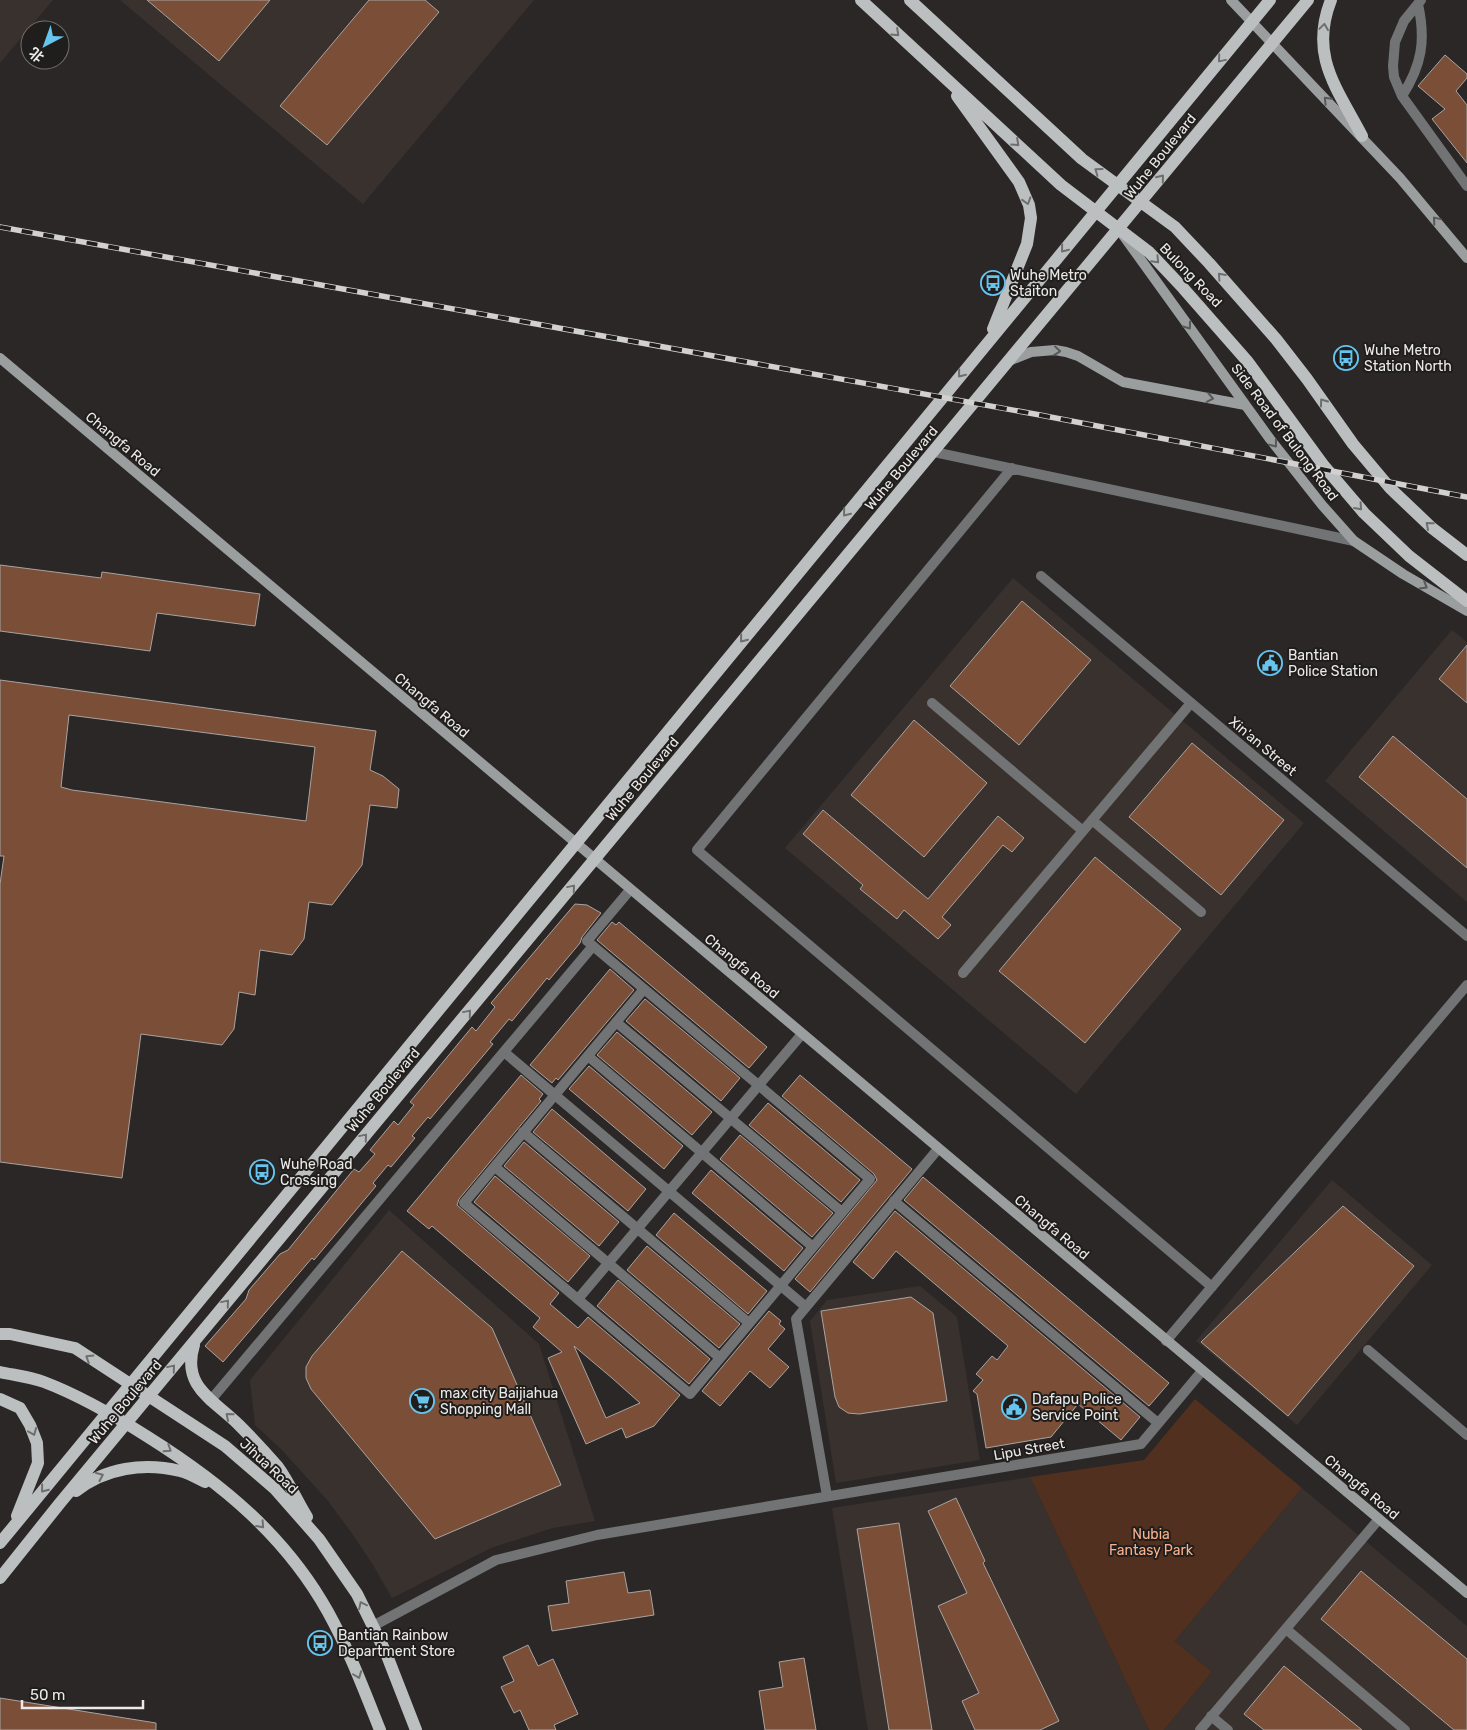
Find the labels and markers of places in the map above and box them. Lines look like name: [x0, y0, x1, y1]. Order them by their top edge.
place label: Wuhe Metro Staiton: [1010, 267, 1087, 300]
bus stop icon: Wuhe Metro Staiton: [980, 270, 1006, 296]
place label: Wuhe Metro Station North: [1364, 342, 1452, 375]
bus stop icon: Wuhe Metro Station North: [1333, 345, 1359, 371]
place label: Bantian Police Station: [1288, 647, 1378, 680]
public building icon: Bantian Police Station: [1257, 650, 1283, 676]
place label: Wuhe Road Crossing: [280, 1156, 352, 1189]
bus stop icon: Wuhe Road Crossing: [249, 1159, 275, 1185]
place label: max city Baijiahua Shopping Mall: [440, 1385, 558, 1418]
supermarket icon: max city Baijiahua Shopping Mall: [409, 1388, 435, 1414]
place label: Dafapu Police Service Point: [1032, 1391, 1122, 1424]
public building icon: Dafapu Police Service Point: [1001, 1394, 1027, 1420]
place label: Bantian Rainbow Department Store: [338, 1627, 455, 1660]
bus stop icon: Bantian Rainbow Department Store: [307, 1630, 333, 1656]

